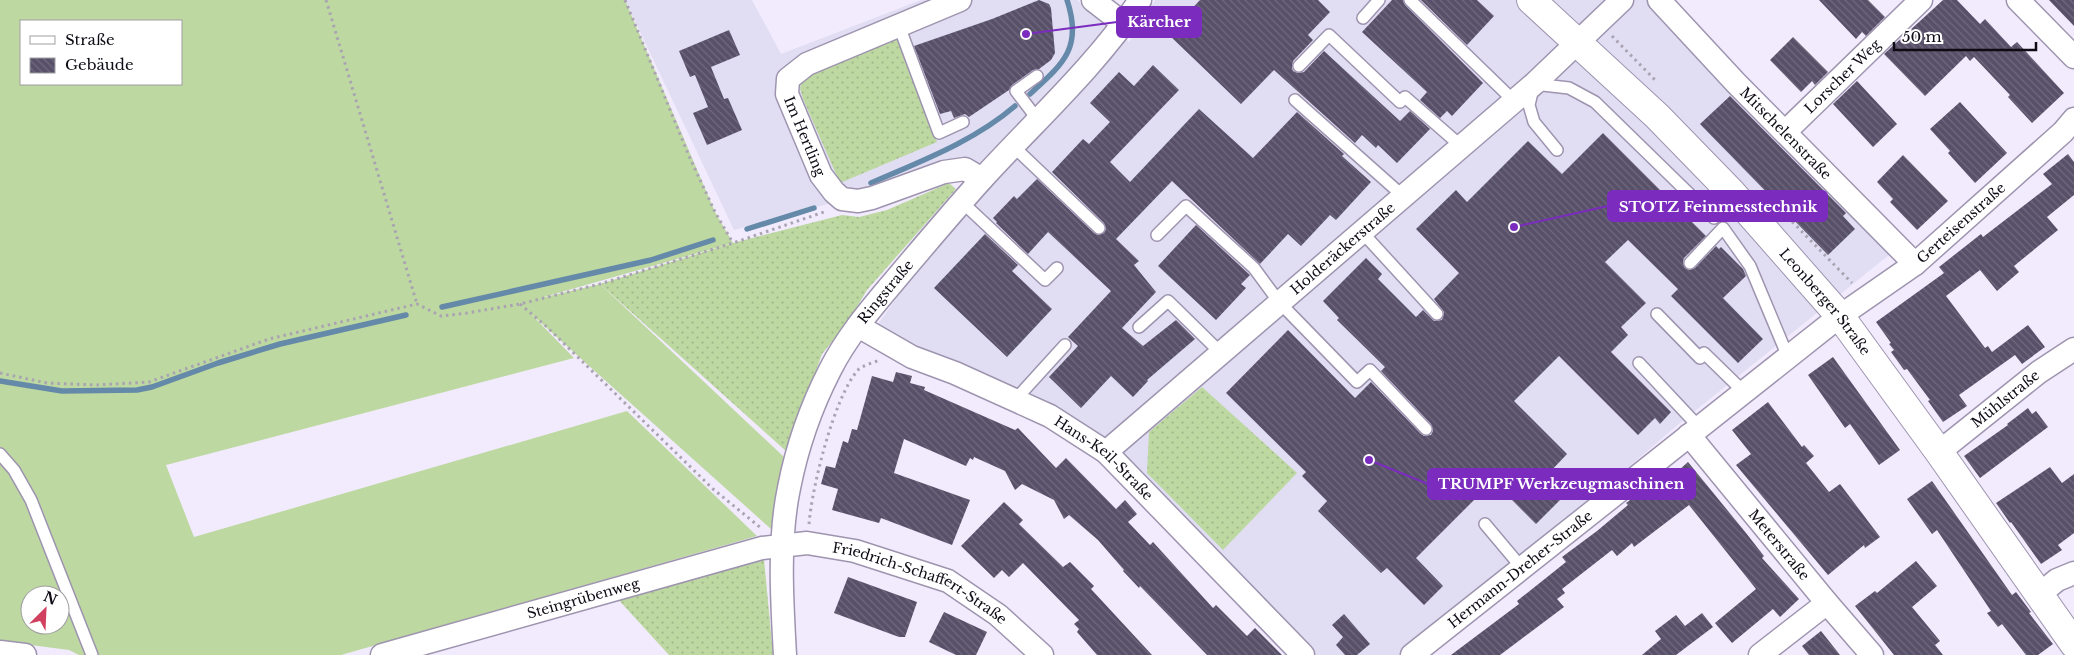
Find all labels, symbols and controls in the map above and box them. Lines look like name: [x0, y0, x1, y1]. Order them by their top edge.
callout: Kärcher: [1117, 7, 1201, 37]
text: Kärcher: [1127, 12, 1191, 31]
legend: [20, 20, 182, 85]
scale bar: [1894, 20, 2036, 52]
text: 50 m: [1902, 27, 1942, 46]
text: Straße: [65, 30, 115, 49]
street label: Lorscher Weg: [1801, 35, 1885, 117]
text: Gebäude: [65, 55, 134, 74]
street label: Mitschelenstraße: [1736, 83, 1835, 183]
street label: Im Hertling: [780, 94, 830, 180]
street label: Gerteisenstraße: [1913, 179, 2009, 267]
callout: STOTZ Feinmesstechnik: [1608, 191, 1827, 221]
text: STOTZ Feinmesstechnik: [1619, 197, 1818, 216]
street label: Holderäckerstraße: [1287, 199, 1399, 299]
street label: Leonberger Straße: [1776, 244, 1875, 359]
street label: Ringstraße: [854, 256, 917, 327]
street label: Mühlstraße: [1968, 366, 2043, 432]
street label: Hans-Keil-Straße: [1051, 412, 1157, 504]
callout: TRUMPF Werkzeugmaschinen: [1428, 469, 1695, 499]
text: TRUMPF Werkzeugmaschinen: [1438, 474, 1684, 493]
street label: Meterstraße: [1745, 506, 1814, 584]
street label: Hermann-Dreher-Straße: [1444, 507, 1596, 632]
street label: Friedrich-Schaffert-Straße: [831, 538, 1011, 628]
street label: Steingrübenweg: [525, 574, 642, 623]
north arrow: [20, 585, 70, 635]
text: N: [41, 587, 60, 609]

